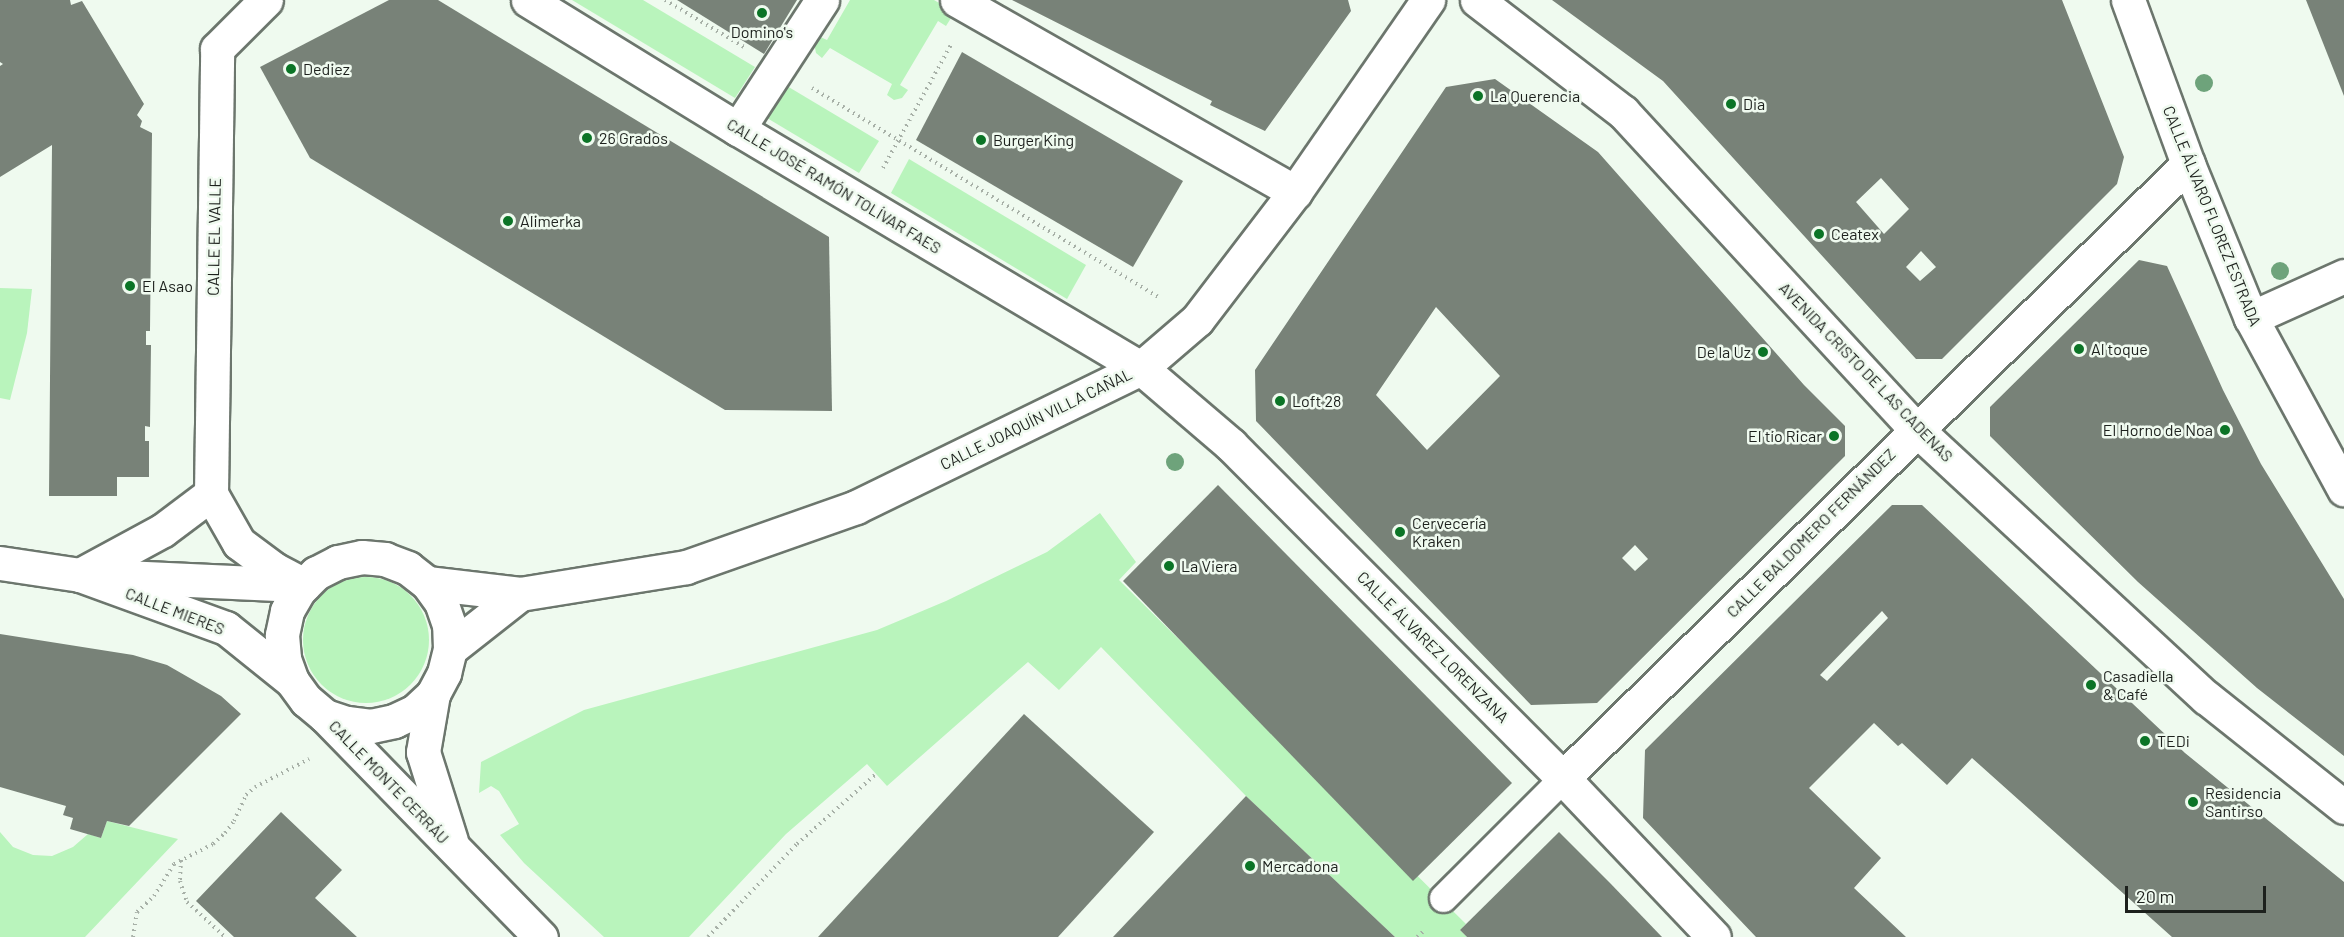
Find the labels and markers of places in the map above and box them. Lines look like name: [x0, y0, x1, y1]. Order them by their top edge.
marker: Domino's: [755, 6, 769, 20]
place label: Domino's: [731, 22, 793, 42]
place label: Dediez: [303, 59, 350, 79]
marker: Dediez: [284, 62, 298, 76]
place label: La Querencia: [1490, 86, 1580, 106]
marker: La Querencia: [1471, 89, 1485, 103]
place label: Dia: [1743, 94, 1765, 114]
marker: Dia: [1724, 97, 1738, 111]
place label: 26 Grados: [599, 128, 668, 148]
place label: Burger King: [993, 130, 1074, 150]
marker: 26 Grados: [580, 131, 594, 145]
marker: Burger King: [974, 133, 988, 147]
place label: Alimerka: [520, 211, 581, 231]
marker: Alimerka: [501, 214, 515, 228]
place label: Ceatex: [1831, 224, 1879, 244]
marker: Ceatex: [1812, 227, 1826, 241]
place label: El Asao: [142, 276, 193, 296]
marker: El Asao: [123, 279, 137, 293]
place label: Al toque: [2091, 339, 2148, 359]
place label: De la Uz: [1697, 342, 1751, 362]
marker: Al toque: [2072, 342, 2086, 356]
marker: De la Uz: [1756, 345, 1770, 359]
place label: Loft 28: [1292, 391, 1341, 411]
marker: Loft 28: [1273, 394, 1287, 408]
place label: El Horno de Noa: [2103, 420, 2213, 440]
marker: El Horno de Noa: [2218, 423, 2232, 437]
place label: El tío Ricar: [1748, 426, 1822, 446]
marker: El tío Ricar: [1827, 429, 1841, 443]
place label: Cervecería Kraken: [1412, 513, 1487, 551]
marker: Cervecería Kraken: [1393, 525, 1407, 539]
place label: La Viera: [1181, 556, 1237, 576]
marker: La Viera: [1162, 559, 1176, 573]
place label: Casadiella & Café: [2103, 666, 2174, 704]
marker: Casadiella & Café: [2084, 678, 2098, 692]
place label: TEDi: [2157, 731, 2190, 751]
marker: TEDi: [2138, 734, 2152, 748]
place label: Residencia Santirso: [2205, 783, 2281, 821]
marker: Residencia Santirso: [2186, 795, 2200, 809]
place label: Mercadona: [1262, 856, 1338, 876]
marker: Mercadona: [1243, 859, 1257, 873]

